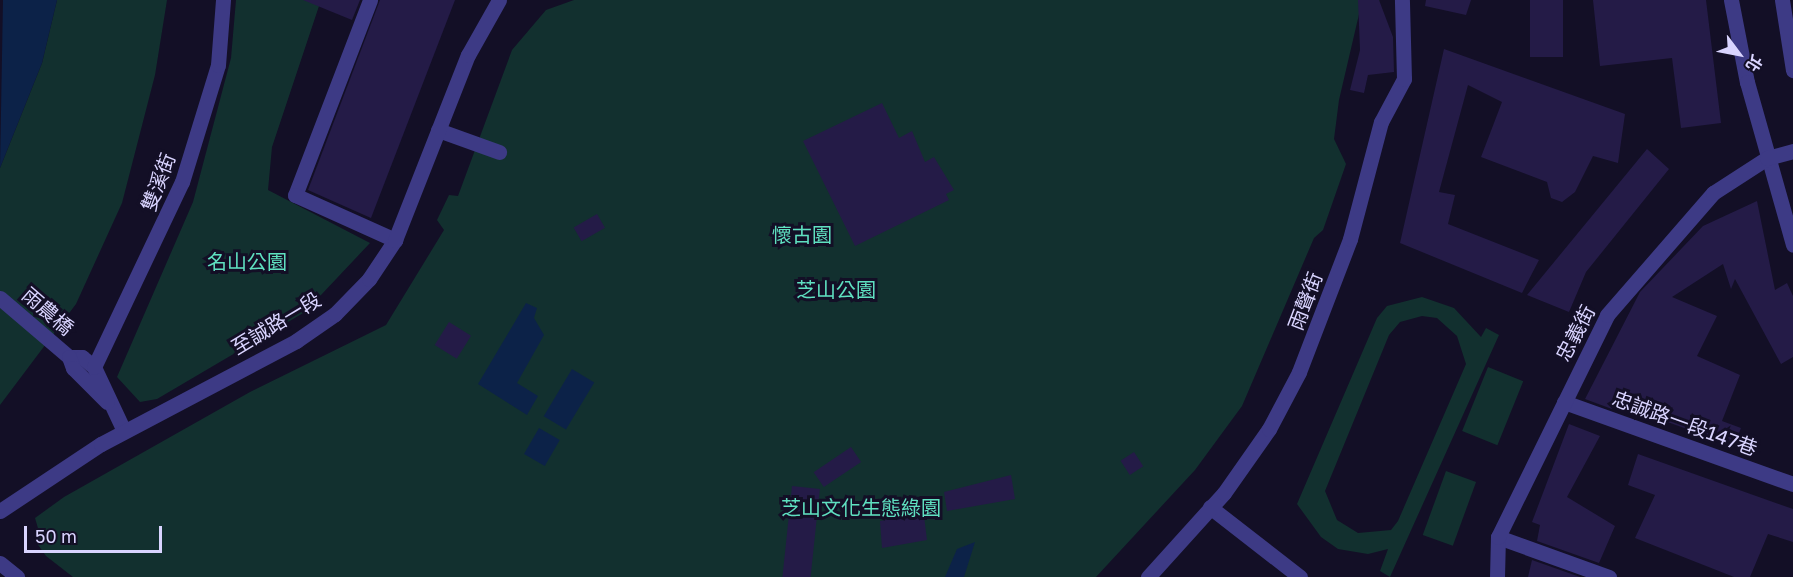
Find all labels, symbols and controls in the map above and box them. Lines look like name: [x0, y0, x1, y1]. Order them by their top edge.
north arrow: [1709, 24, 1769, 84]
text: 北: [1742, 51, 1767, 76]
street label: 雙溪街: [136, 150, 180, 214]
park label: 懷古園: [772, 222, 832, 246]
park label: 名山公園: [207, 249, 287, 273]
street label: 雨聲街: [1283, 269, 1327, 333]
park label: 芝山公園: [796, 277, 876, 301]
street label: 雨農橋: [17, 282, 79, 340]
street label: 至誠路一段: [227, 287, 325, 359]
street label: 忠義街: [1550, 301, 1600, 365]
street label: 忠誠路一段147巷: [1609, 386, 1761, 460]
park label: 芝山文化生態綠園: [781, 495, 941, 519]
scale bar: [27, 514, 165, 552]
text: 50 m: [35, 525, 77, 547]

